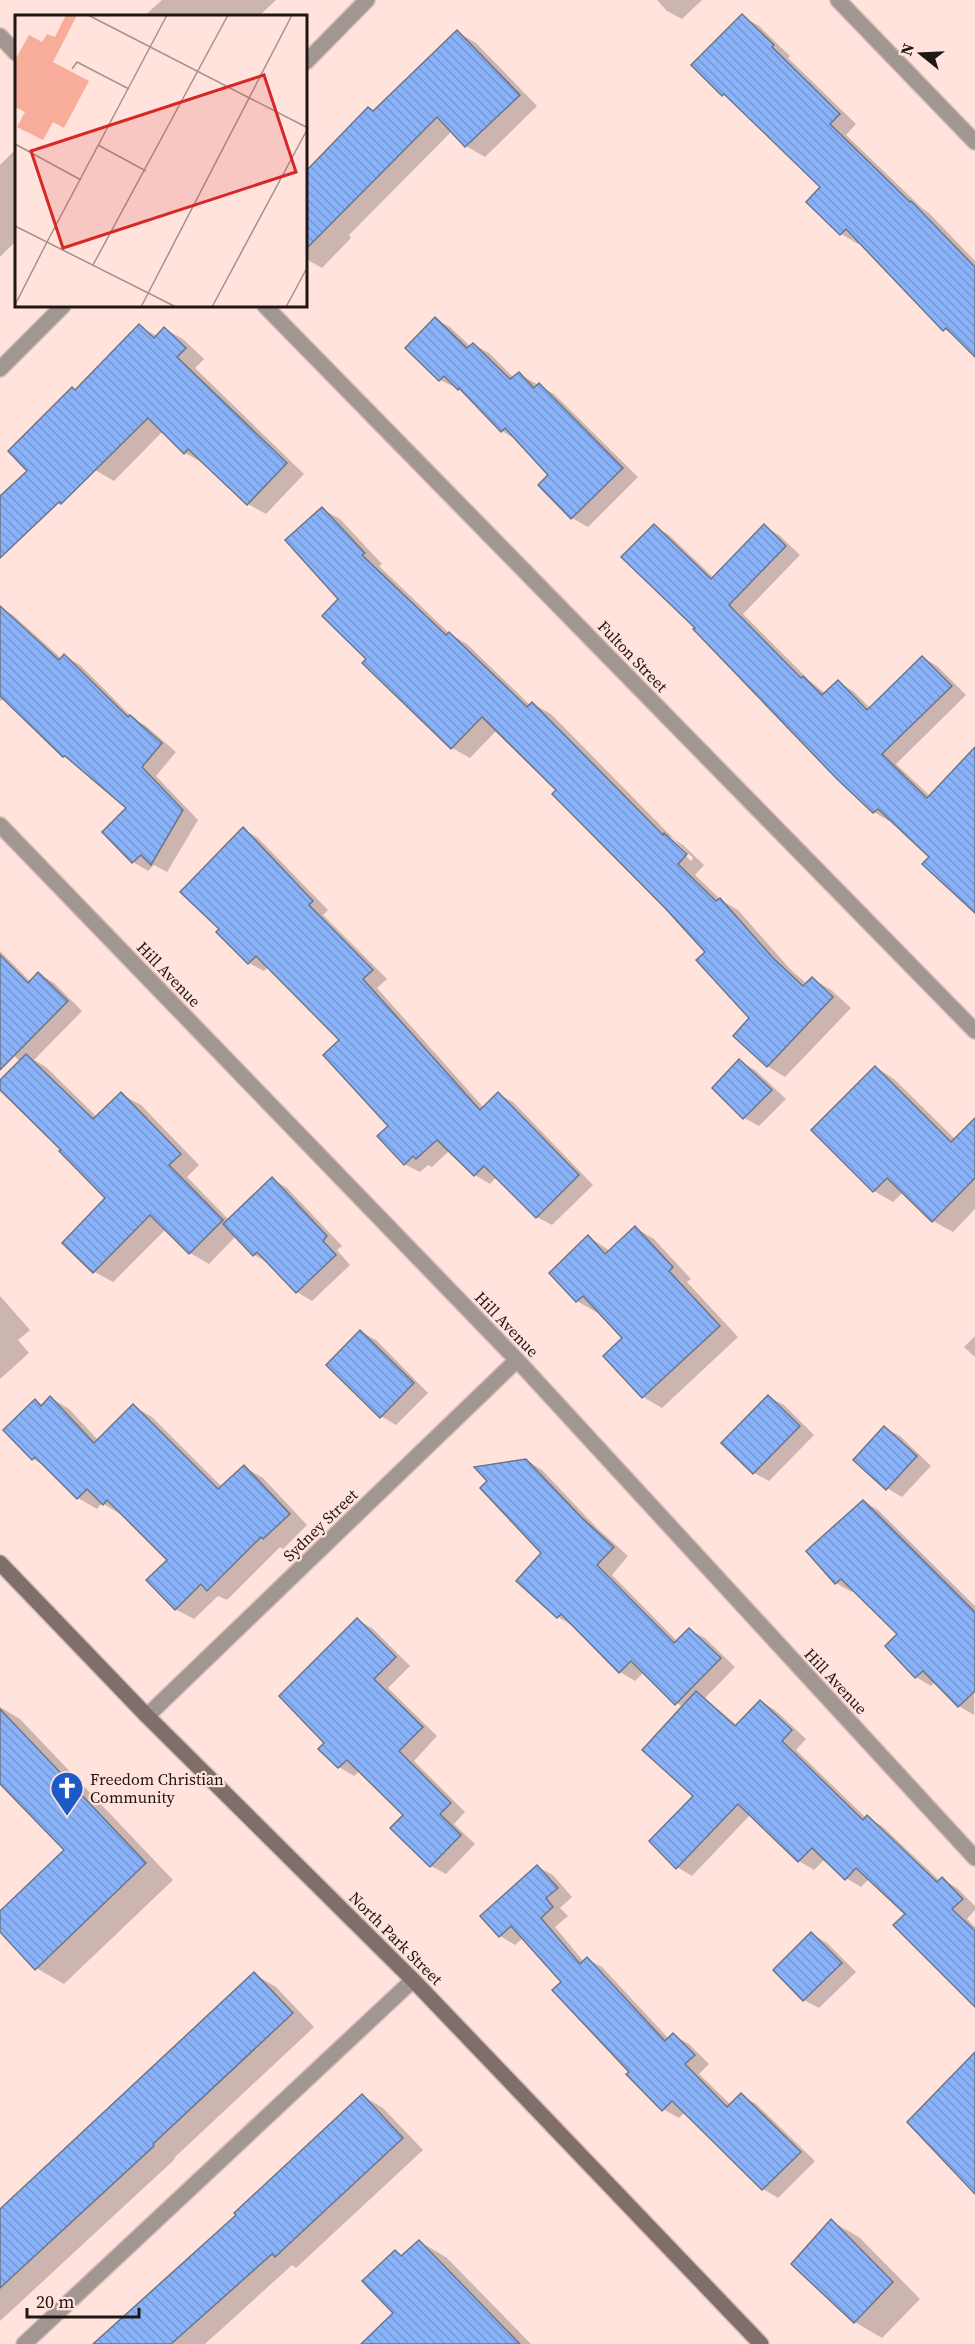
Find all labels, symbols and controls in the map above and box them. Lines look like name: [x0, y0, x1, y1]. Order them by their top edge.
inset map: [15, 15, 308, 308]
north arrow: [891, 24, 951, 84]
text: N: [894, 40, 919, 58]
street label: Fulton Street: [593, 615, 673, 697]
street label: Hill Avenue: [132, 936, 206, 1012]
street label: Hill Avenue: [470, 1286, 544, 1362]
street label: Sydney Street: [278, 1483, 363, 1566]
street label: Hill Avenue: [800, 1643, 872, 1719]
place label: Freedom Christian Community: [90, 1768, 224, 1808]
church icon: Freedom Christian Community: [49, 1770, 85, 1817]
street label: North Park Street: [344, 1886, 448, 1990]
scale bar: [27, 2281, 140, 2319]
text: 20 m: [36, 2289, 74, 2314]

